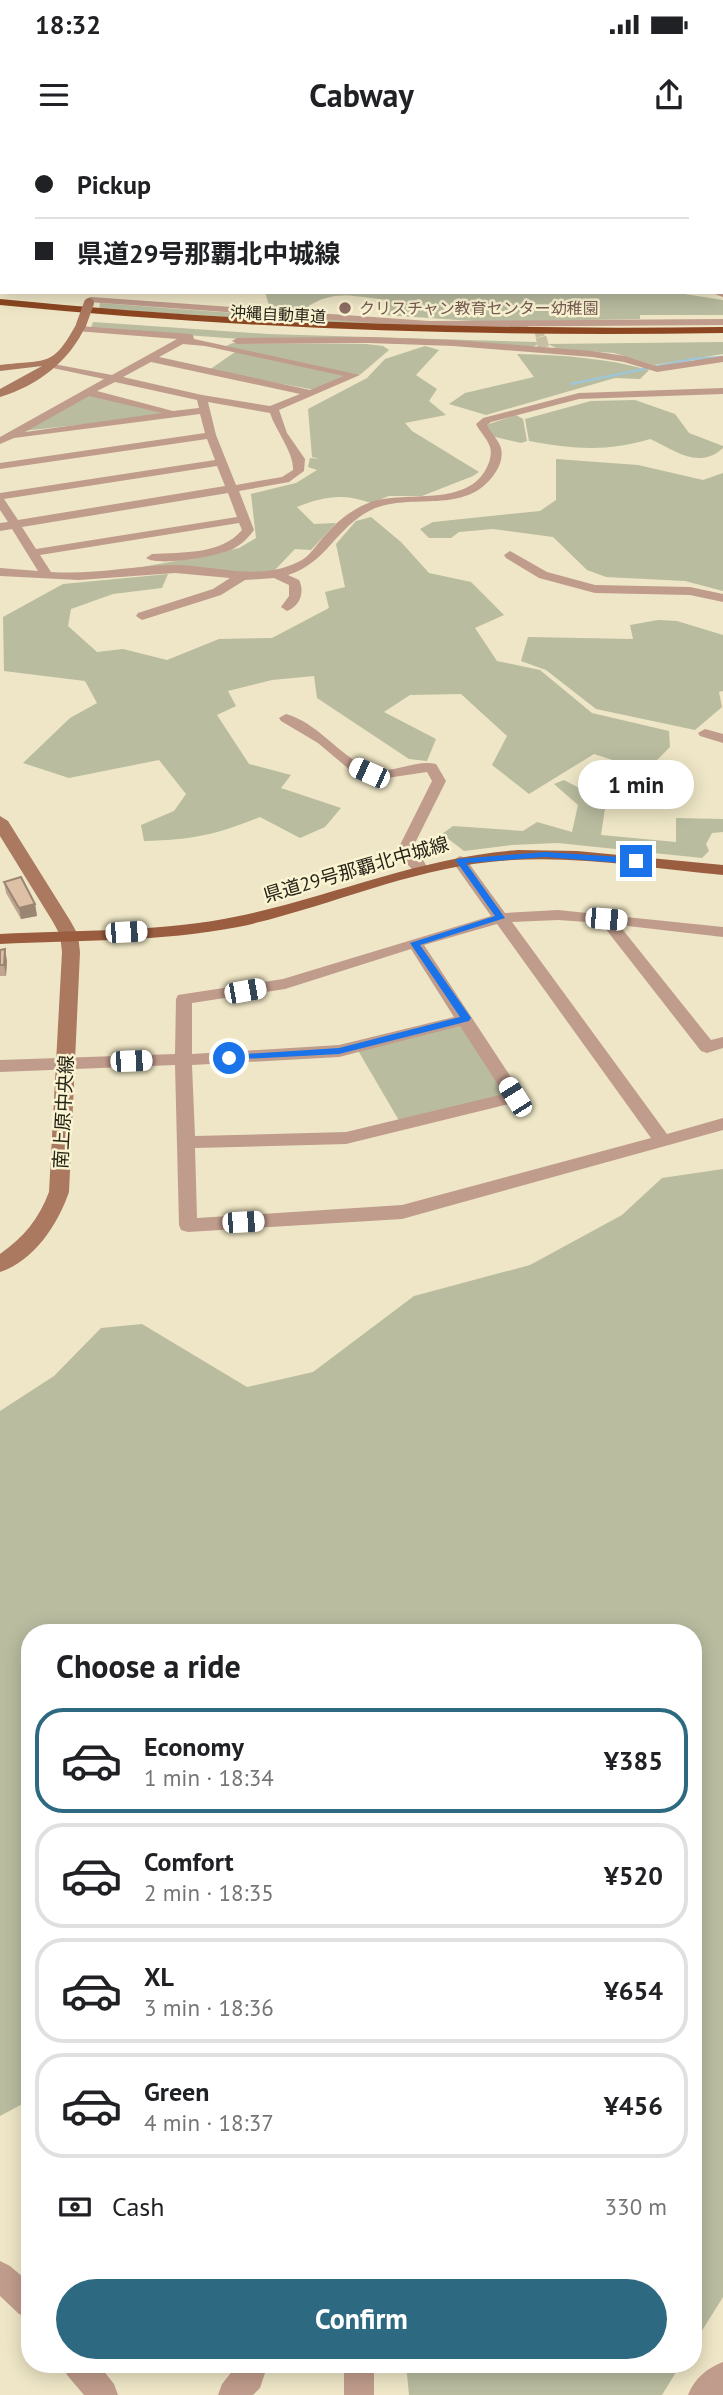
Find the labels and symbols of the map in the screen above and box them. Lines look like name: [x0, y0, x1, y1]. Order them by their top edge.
place label: クリスチャン教育センター幼稚園: [359, 298, 599, 318]
marker: クリスチャン教育センター幼稚園: [337, 300, 353, 316]
street label: 沖縄自動車道: [230, 302, 326, 326]
car: [346, 755, 393, 791]
callout: 1 min: [578, 760, 694, 808]
street label: 県道29号那覇北中城線: [261, 831, 451, 907]
route end: [620, 845, 652, 877]
car: [585, 907, 628, 931]
car: [105, 920, 148, 944]
car: [223, 977, 268, 1005]
route start: [213, 1042, 245, 1074]
car: [110, 1050, 153, 1072]
street label: 南上原中央線: [48, 1054, 78, 1170]
car: [495, 1074, 536, 1120]
car: [222, 1210, 265, 1234]

